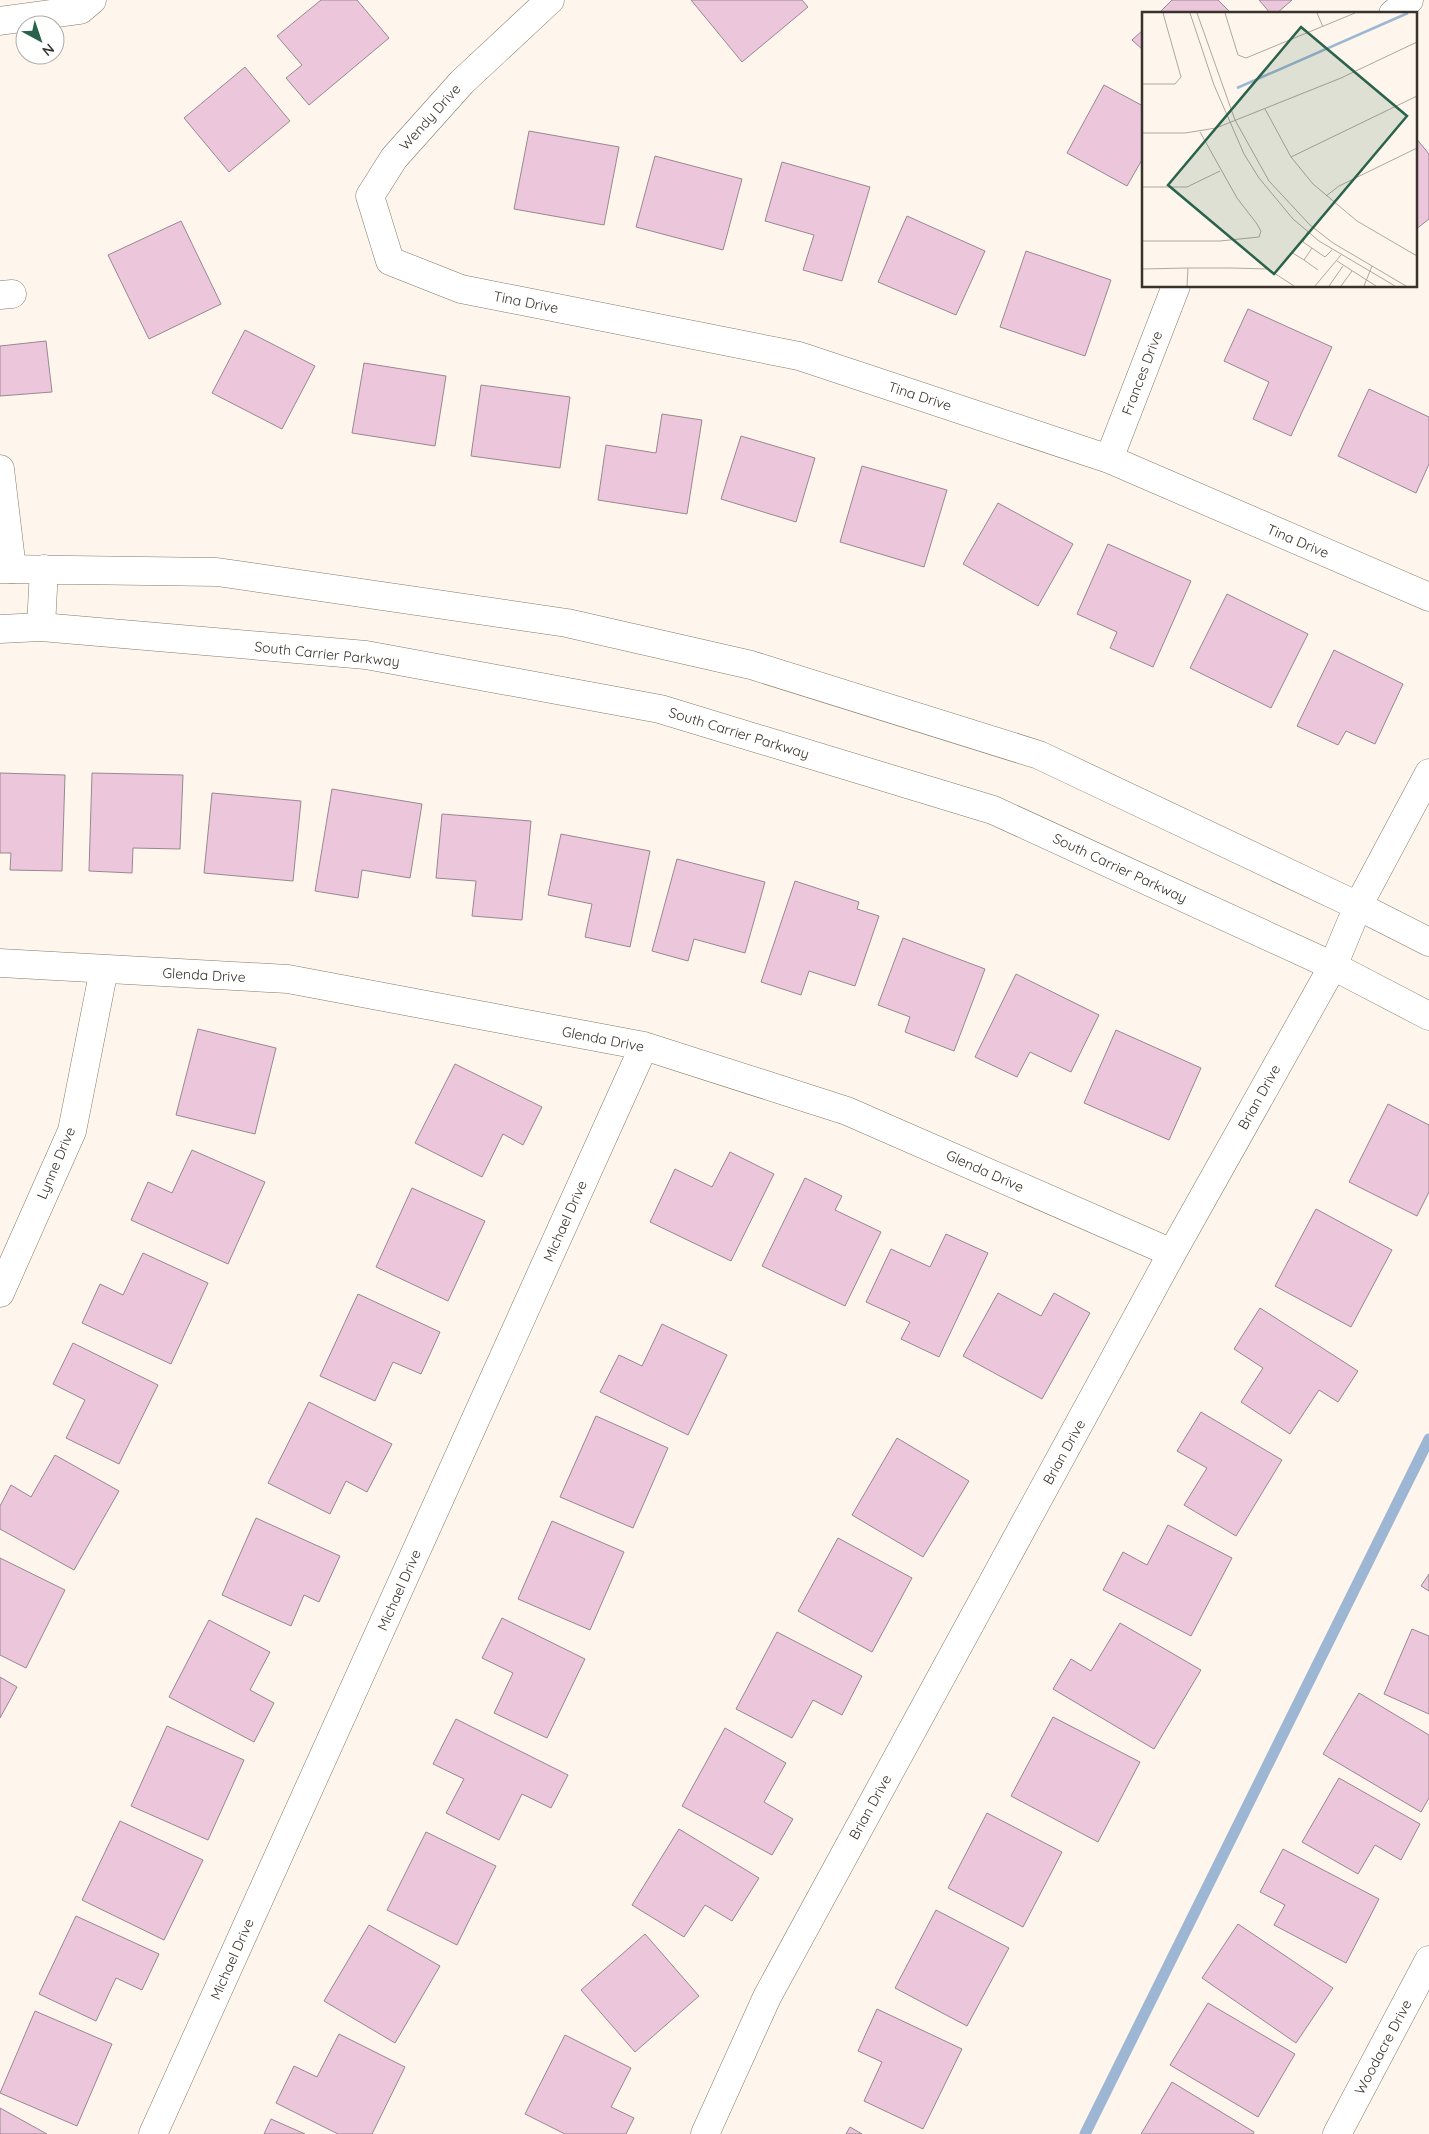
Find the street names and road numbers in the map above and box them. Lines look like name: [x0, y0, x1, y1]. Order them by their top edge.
street label: Wendy Drive: [395, 80, 465, 154]
street label: Tina Drive: [492, 287, 560, 317]
street label: Frances Drive: [1118, 328, 1166, 418]
street label: Tina Drive: [886, 377, 954, 415]
street label: Tina Drive: [1264, 520, 1332, 562]
street label: South Carrier Parkway: [253, 637, 401, 671]
street label: South Carrier Parkway: [667, 703, 811, 763]
street label: South Carrier Parkway: [1050, 829, 1190, 907]
street label: Glenda Drive: [162, 964, 246, 986]
street label: Glenda Drive: [560, 1022, 646, 1056]
street label: Brian Drive: [1234, 1061, 1284, 1133]
street label: Lynne Drive: [33, 1124, 79, 1202]
street label: Glenda Drive: [943, 1146, 1027, 1196]
street label: Michael Drive: [539, 1178, 591, 1264]
street label: Brian Drive: [1039, 1416, 1089, 1488]
street label: Michael Drive: [373, 1547, 425, 1633]
street label: Brian Drive: [845, 1771, 895, 1843]
street label: Michael Drive: [206, 1916, 258, 2002]
street label: Woodacre Drive: [1350, 1996, 1416, 2098]

